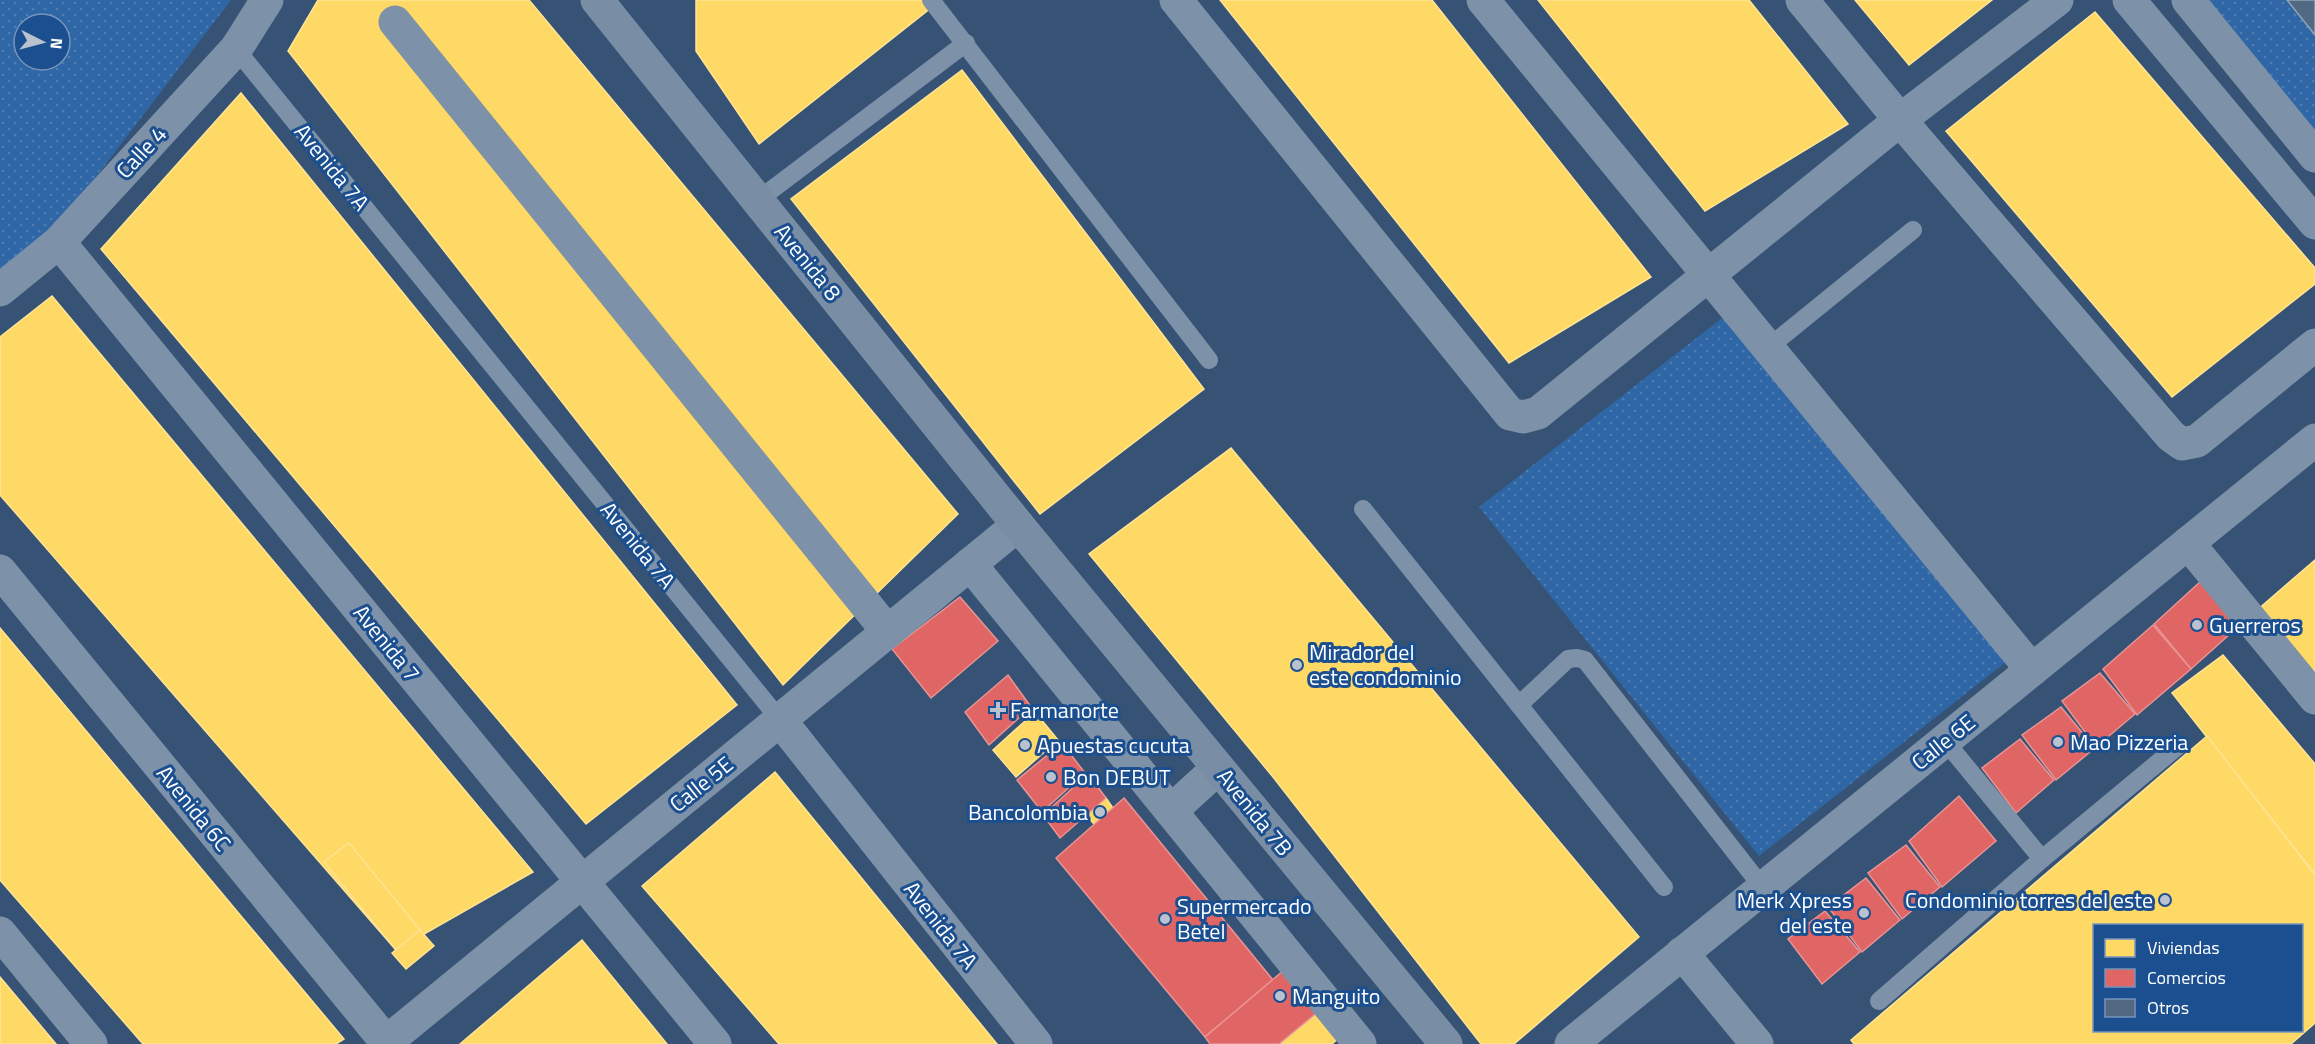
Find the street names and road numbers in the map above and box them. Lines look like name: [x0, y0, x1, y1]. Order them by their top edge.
street label: Avenida 7A: [286, 116, 378, 218]
street label: Calle 4: [108, 118, 174, 186]
street label: Avenida 8: [766, 216, 850, 308]
street label: Avenida 7A: [592, 494, 684, 596]
street label: Avenida 7: [345, 597, 429, 689]
street label: Calle 6E: [1904, 706, 1982, 778]
street label: Calle 5E: [662, 748, 740, 820]
street label: Avenida 6C: [148, 757, 240, 859]
street label: Avenida 7B: [1209, 761, 1301, 863]
street label: Avenida 7A: [896, 874, 986, 976]

